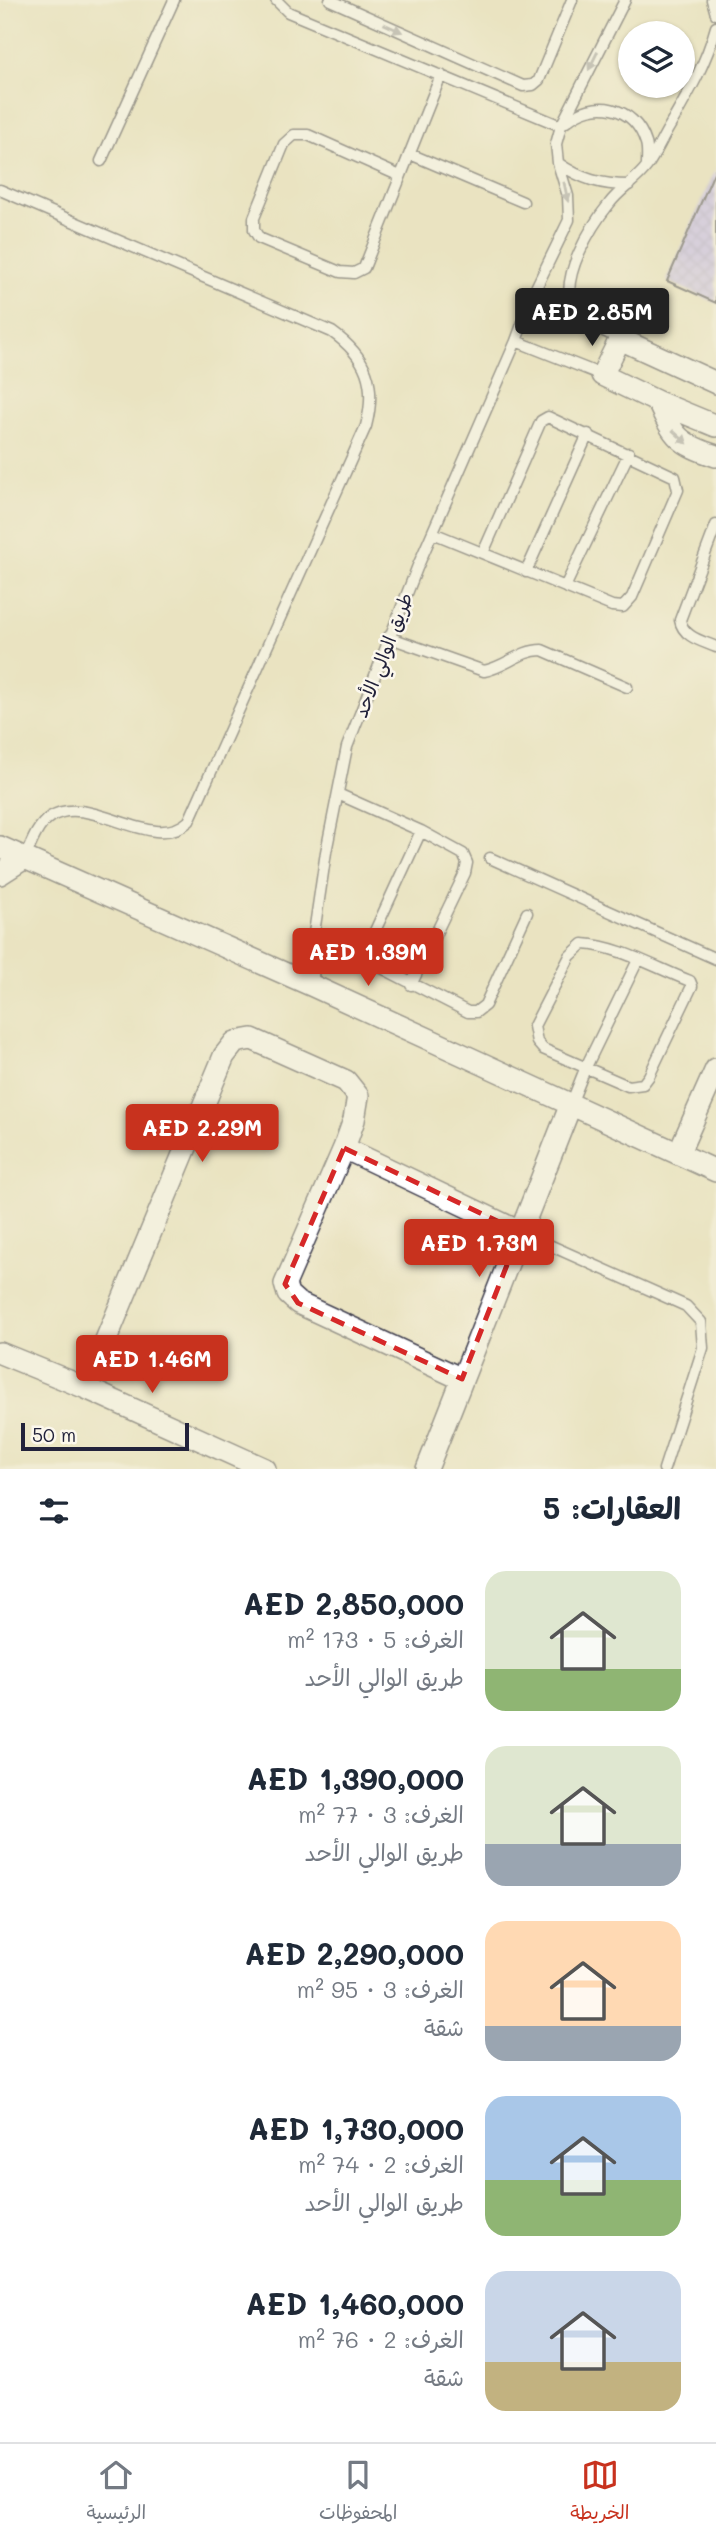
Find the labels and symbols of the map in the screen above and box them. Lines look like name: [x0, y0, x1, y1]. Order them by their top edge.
one-way arrow: [383, 22, 403, 34]
one-way arrow: [588, 51, 599, 71]
one-way arrow: [560, 181, 571, 203]
pin: AED 2.85M: [512, 288, 672, 348]
one-way arrow: [671, 429, 688, 445]
street label: طريق الوالي الأحد: [347, 589, 422, 723]
pin: AED 1.39M: [288, 928, 448, 988]
pin: AED 2.29M: [122, 1104, 282, 1164]
pin: AED 1.73M: [399, 1220, 559, 1279]
pin: AED 1.46M: [72, 1336, 232, 1395]
scale bar: [21, 1420, 189, 1452]

